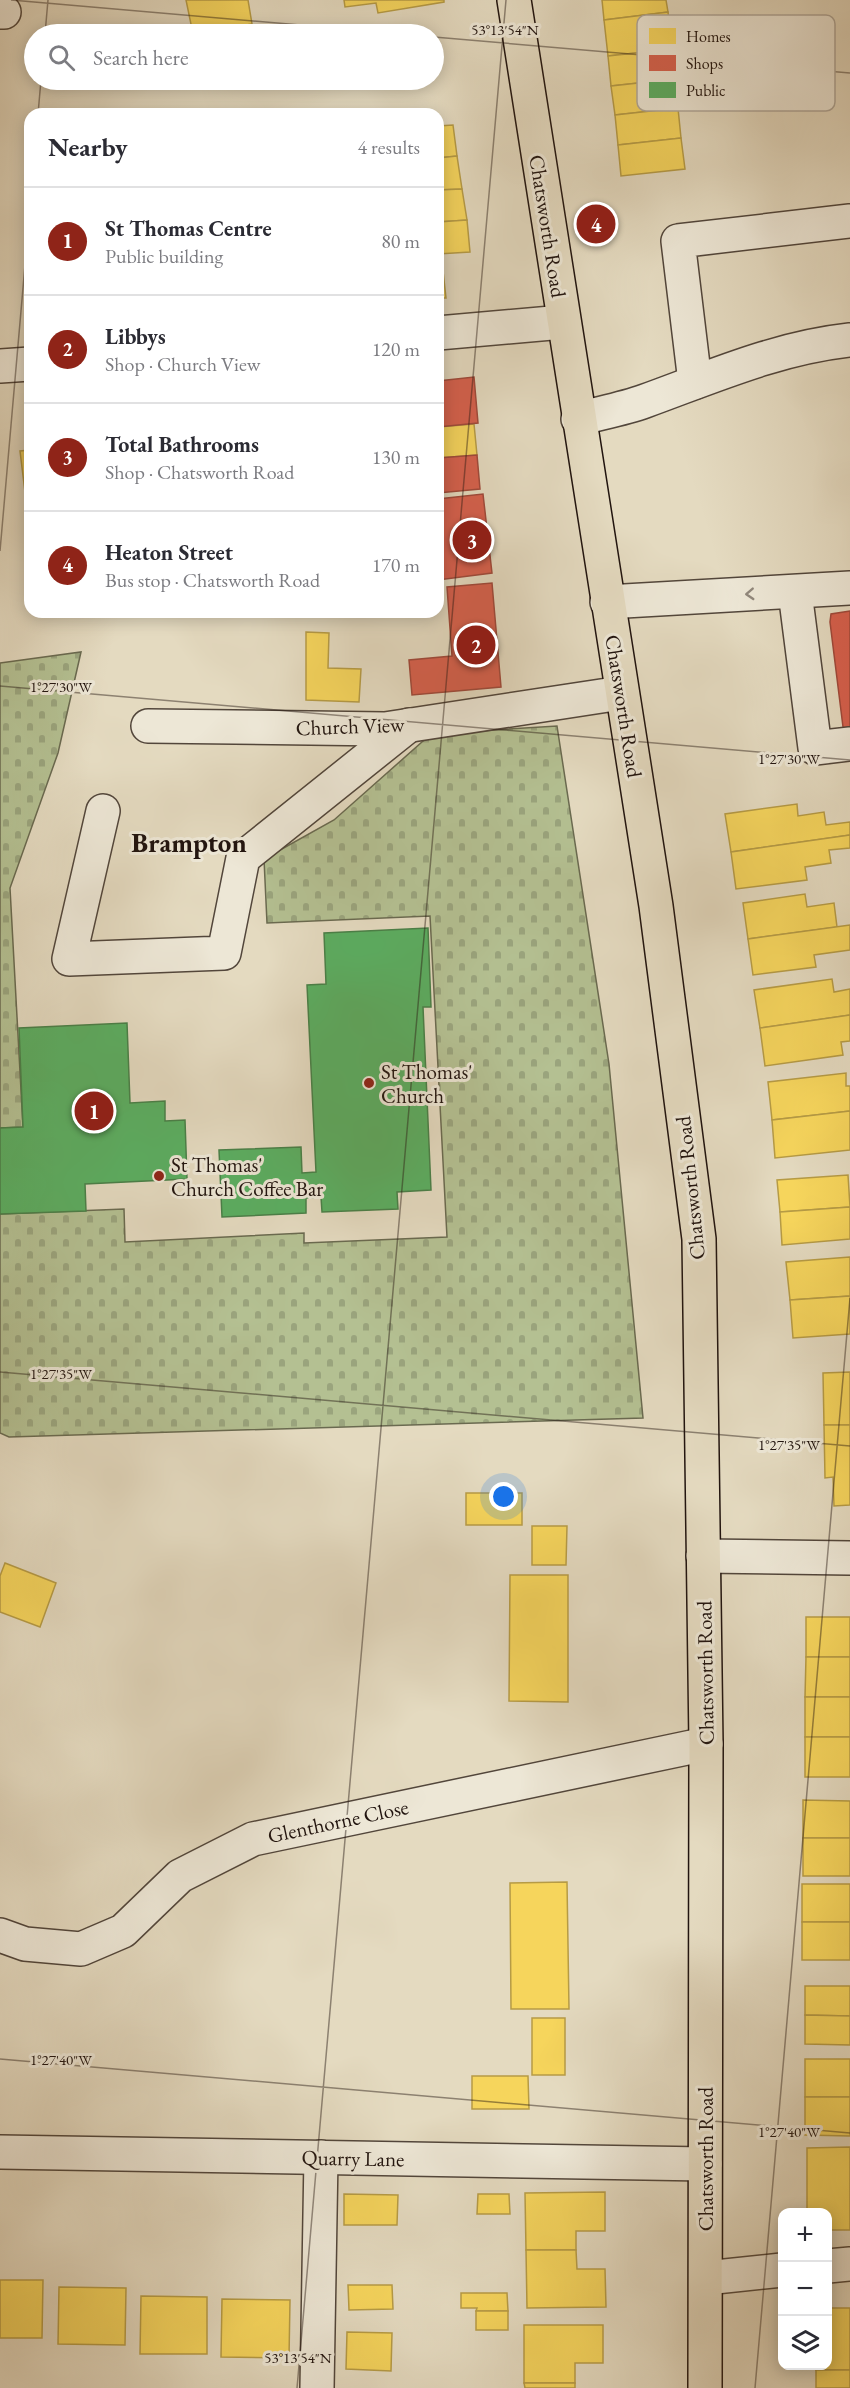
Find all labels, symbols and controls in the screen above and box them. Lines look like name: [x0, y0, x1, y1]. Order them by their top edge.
legend: [637, 15, 835, 111]
text: 53°13'54"N: [471, 20, 539, 39]
search box: [24, 24, 444, 90]
text: Homes: [686, 26, 731, 47]
icon: search: [45, 41, 78, 74]
text: Search here: [93, 43, 188, 72]
text: Shops: [686, 53, 723, 74]
text: Public: [686, 80, 726, 101]
text: Nearby: [48, 130, 128, 164]
text: 4 results: [357, 134, 420, 160]
street label: Chatsworth Road: [523, 153, 573, 300]
pin: 4: [576, 202, 616, 246]
text: St Thomas Centre: [105, 214, 272, 243]
text: 1: [62, 228, 73, 254]
text: 80 m: [381, 228, 420, 254]
text: Public building: [105, 243, 223, 269]
text: Libbys: [105, 322, 166, 351]
text: 2: [62, 336, 73, 362]
text: 120 m: [372, 336, 420, 362]
text: Shop · Church View: [105, 351, 260, 377]
text: Total Bathrooms: [105, 430, 259, 459]
text: 3: [62, 444, 73, 470]
text: 130 m: [372, 444, 420, 470]
text: Shop · Chatsworth Road: [105, 459, 294, 485]
pin: 3: [452, 518, 492, 562]
text: Heaton Street: [105, 538, 233, 567]
text: 4: [62, 552, 73, 578]
text: 170 m: [372, 552, 420, 578]
text: Bus stop · Chatsworth Road: [105, 567, 320, 593]
one-way arrow: [745, 588, 754, 601]
pin: 2: [456, 622, 496, 668]
street label: Chatsworth Road: [599, 633, 649, 780]
text: 1°27'30"W: [30, 677, 92, 696]
street label: Church View: [295, 711, 405, 741]
text: 1°27'30"W: [758, 749, 820, 768]
district label: Brampton: [131, 825, 247, 860]
place label: St Thomas' Church: [381, 1058, 473, 1109]
marker: St Thomas' Church: [362, 1076, 376, 1090]
pin: 1: [74, 1088, 113, 1134]
street label: Chatsworth Road: [669, 1114, 711, 1261]
place label: St Thomas' Church Coffee Bar: [171, 1151, 323, 1202]
marker: St Thomas' Church Coffee Bar: [152, 1169, 166, 1183]
text: 1°27'35"W: [30, 1364, 92, 1383]
text: 1°27'35"W: [758, 1435, 820, 1454]
your location: [489, 1482, 518, 1511]
street label: Chatsworth Road: [690, 1600, 720, 1745]
street label: Glenthorne Close: [265, 1793, 411, 1849]
text: 1°27'40"W: [30, 2050, 92, 2069]
street label: Chatsworth Road: [692, 2086, 719, 2231]
text: 1°27'40"W: [758, 2122, 820, 2141]
street label: Quarry Lane: [301, 2144, 405, 2173]
map controls: [778, 2208, 832, 2370]
button: +: [778, 2208, 832, 2262]
button: −: [778, 2262, 832, 2316]
button: layers: [778, 2316, 832, 2370]
text: 53°13'54"N: [264, 2348, 332, 2367]

